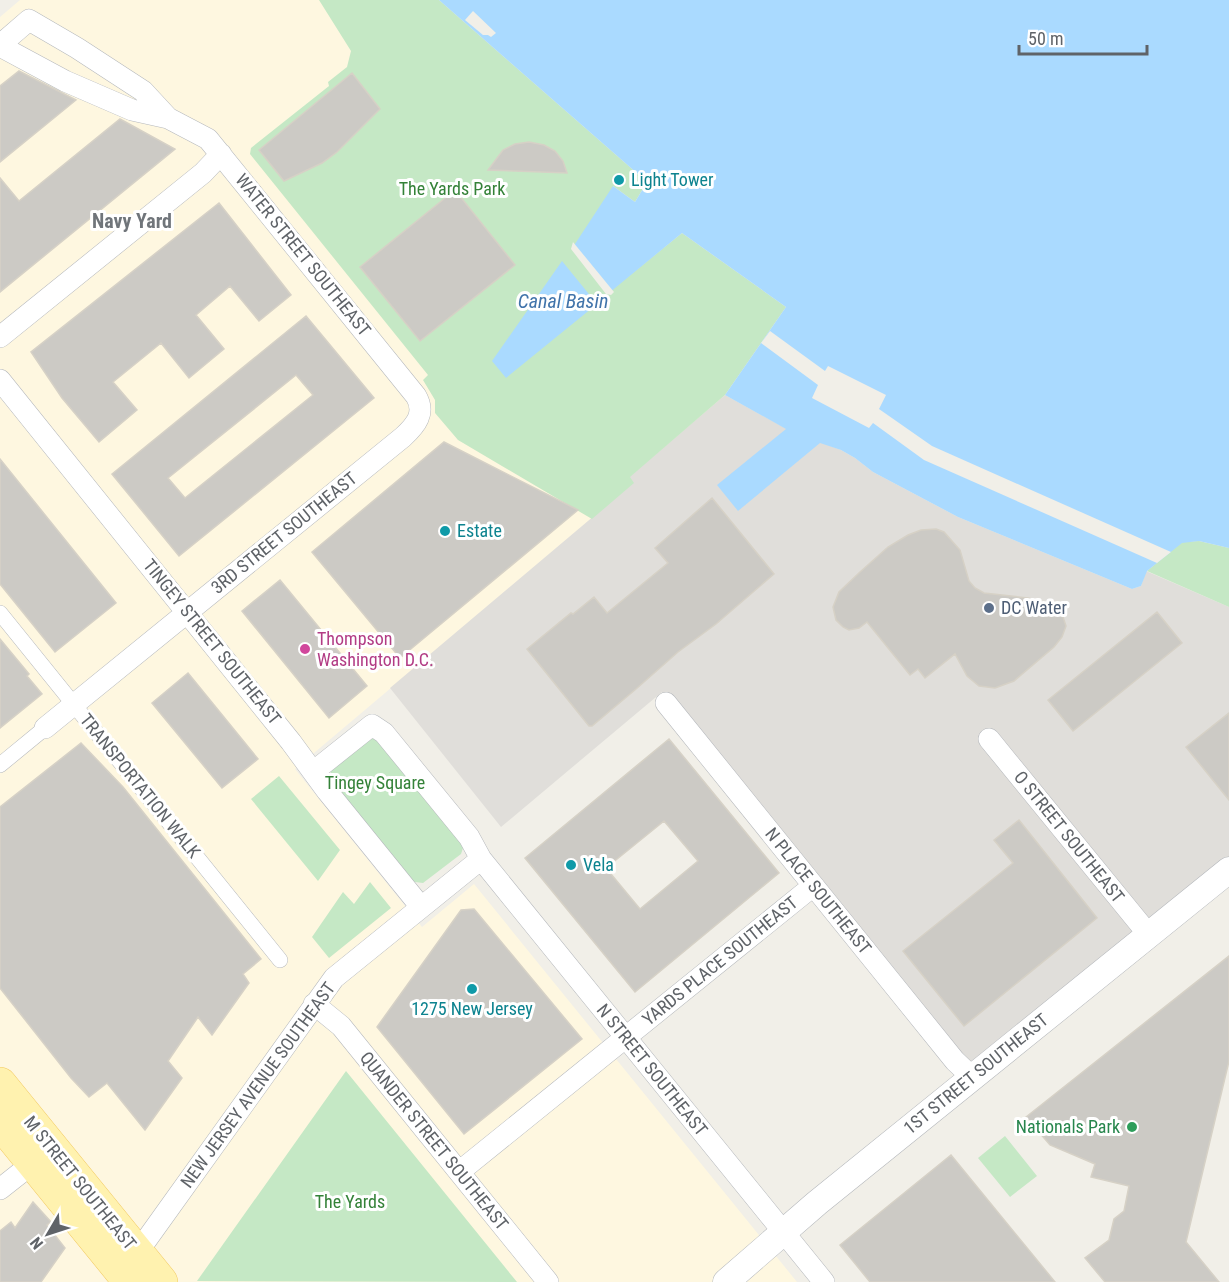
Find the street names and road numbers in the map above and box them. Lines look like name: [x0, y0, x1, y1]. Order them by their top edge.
street label: WATER STREET SOUTHEAST: [231, 169, 375, 340]
street label: 3RD STREET SOUTHEAST: [207, 467, 361, 598]
street label: TINGEY STREET SOUTHEAST: [139, 555, 286, 729]
street label: TRANSPORTATION WALK: [76, 709, 205, 862]
street label: O STREET SOUTHEAST: [1010, 767, 1129, 907]
street label: N PLACE SOUTHEAST: [761, 823, 876, 958]
street label: YARDS PLACE SOUTHEAST: [638, 892, 801, 1030]
street label: NEW JERSEY AVENUE SOUTHEAST: [176, 978, 339, 1192]
street label: N STREET SOUTHEAST: [593, 1000, 712, 1140]
street label: 1ST STREET SOUTHEAST: [899, 1009, 1052, 1138]
street label: QUANDER STREET SOUTHEAST: [356, 1047, 513, 1234]
street label: M STREET SOUTHEAST: [20, 1112, 141, 1254]

